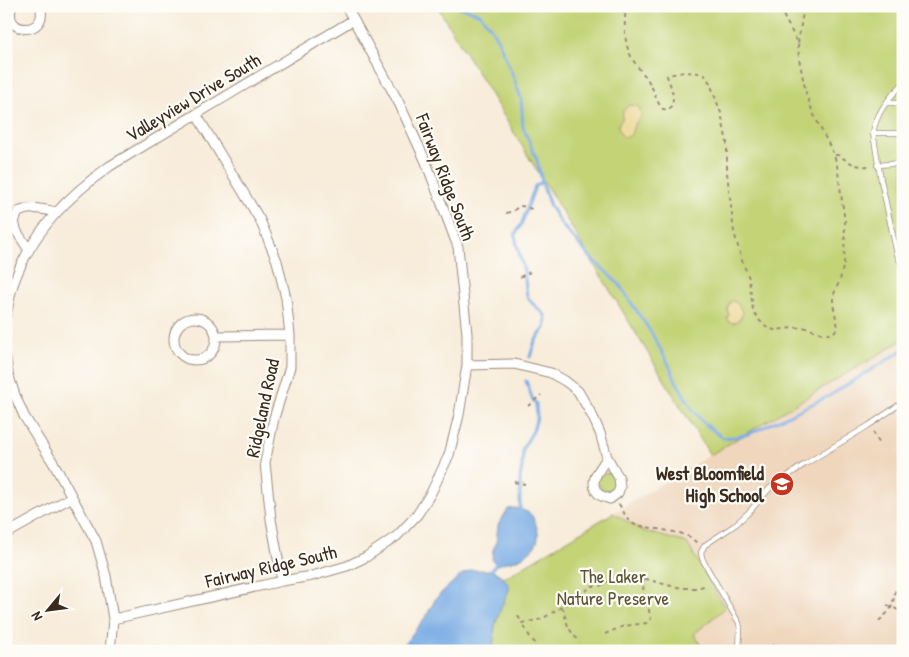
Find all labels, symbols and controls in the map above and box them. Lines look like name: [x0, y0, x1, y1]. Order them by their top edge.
street label: Valleyview Drive South: [121, 46, 265, 148]
street label: Fairway Ridge South: [409, 109, 482, 244]
street label: Ridgeland Road: [239, 356, 285, 460]
place label: West Bloomfield High School: [656, 460, 765, 509]
school or university icon: West Bloomfield High School: [769, 471, 795, 497]
street label: Fairway Ridge South: [202, 538, 339, 594]
park label: The Laker Nature Preserve: [557, 563, 670, 611]
north arrow: [22, 584, 72, 634]
text: N: [26, 608, 46, 624]

